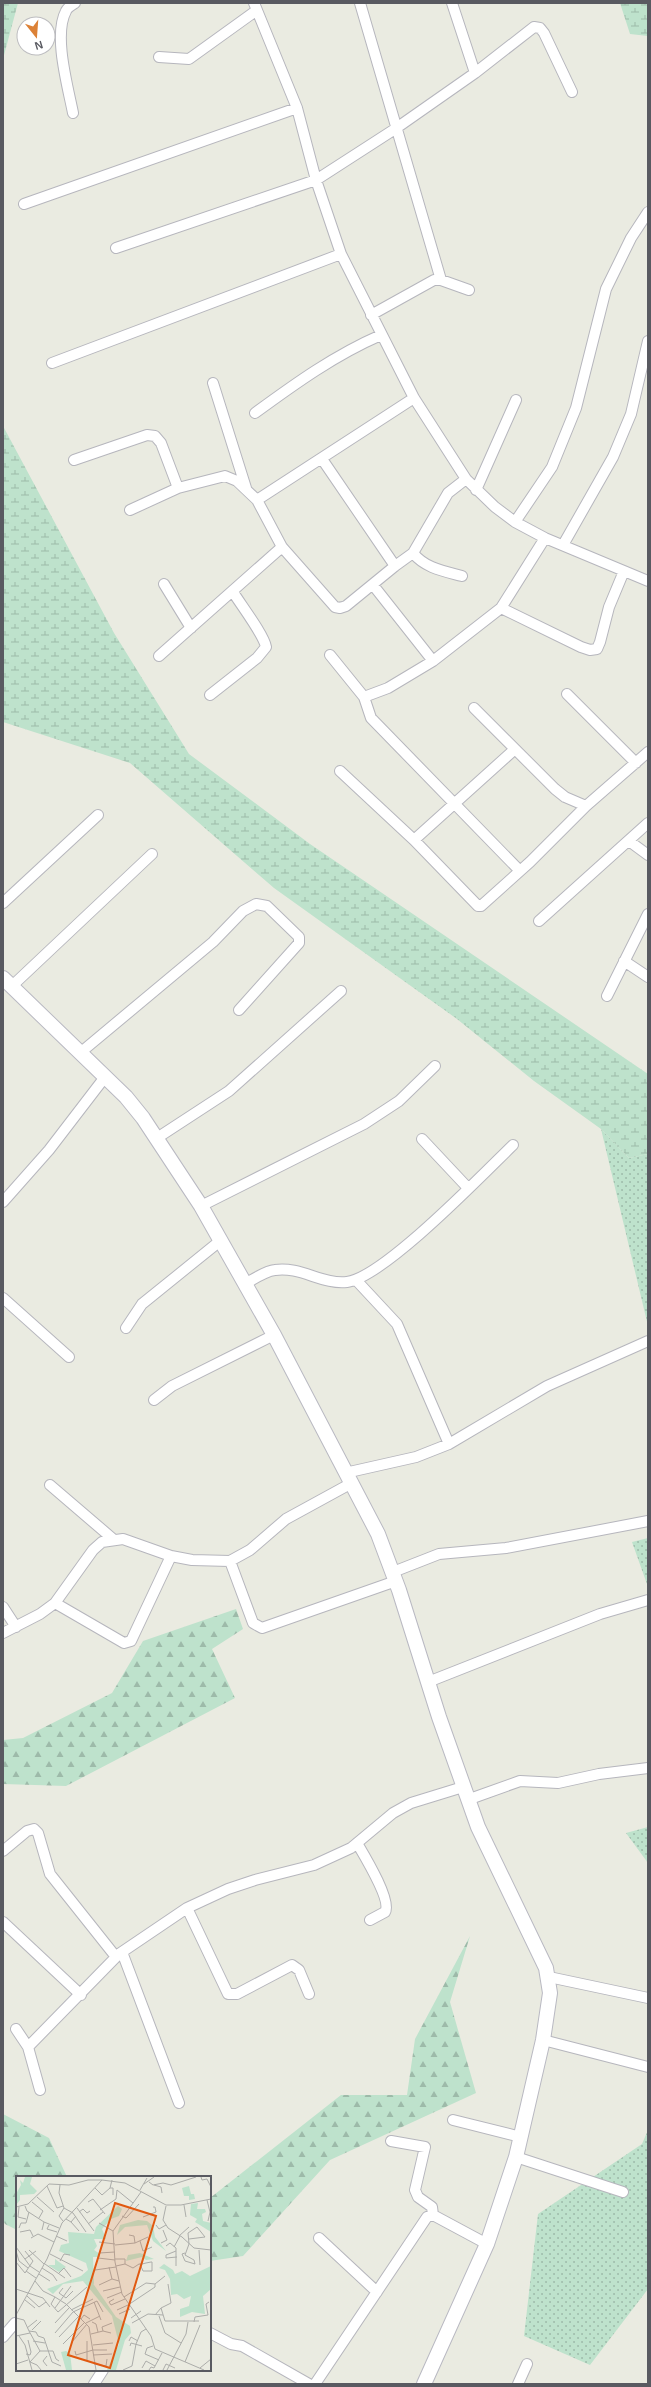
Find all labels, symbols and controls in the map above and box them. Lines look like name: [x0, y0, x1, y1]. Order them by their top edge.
north arrow: [16, 16, 56, 56]
text: N: [33, 39, 44, 52]
inset map: [16, 2176, 211, 2371]

